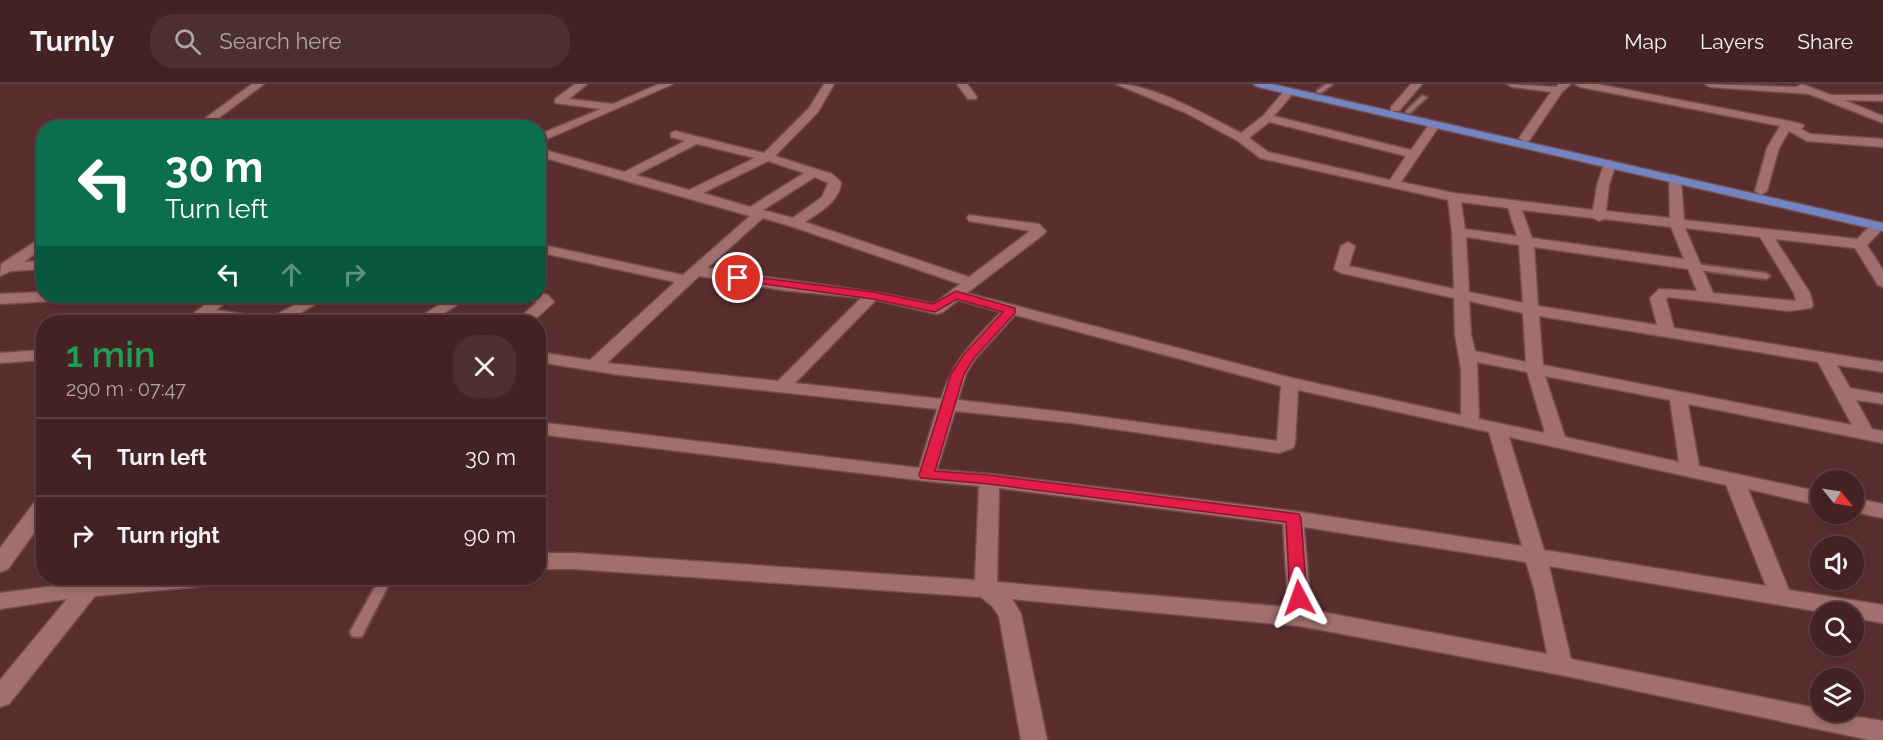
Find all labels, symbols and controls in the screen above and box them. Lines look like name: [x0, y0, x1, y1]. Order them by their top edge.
search box: [150, 14, 570, 68]
text: Turnly: [30, 25, 114, 58]
icon: search: [171, 25, 204, 58]
text: Search here: [219, 28, 341, 54]
text: Map: [1624, 29, 1667, 54]
text: Layers: [1700, 29, 1764, 54]
text: Share: [1797, 29, 1853, 54]
text: 30 m: [165, 143, 263, 192]
icon: left: [66, 144, 144, 222]
text: Turn left: [165, 193, 268, 224]
pin: [712, 252, 763, 303]
icon: left: [212, 258, 245, 291]
icon: ahead: [275, 258, 308, 291]
icon: right: [338, 258, 371, 291]
icon: arrive: [721, 261, 754, 294]
text: 1 min: [66, 333, 155, 375]
button: close: [453, 335, 516, 398]
text: 290 m · 07:47: [66, 377, 186, 401]
icon: left: [66, 441, 99, 474]
text: Turn left: [117, 444, 207, 470]
text: 30 m: [465, 444, 516, 470]
north arrow: [1810, 470, 1864, 524]
map controls: [1810, 470, 1864, 722]
icon: right: [66, 519, 99, 552]
text: Turn right: [117, 522, 220, 548]
text: 90 m: [464, 522, 516, 548]
button: sound: [1810, 536, 1864, 590]
position arrow: [1267, 566, 1331, 630]
button: search: [1810, 602, 1864, 656]
button: layers: [1810, 668, 1864, 722]

